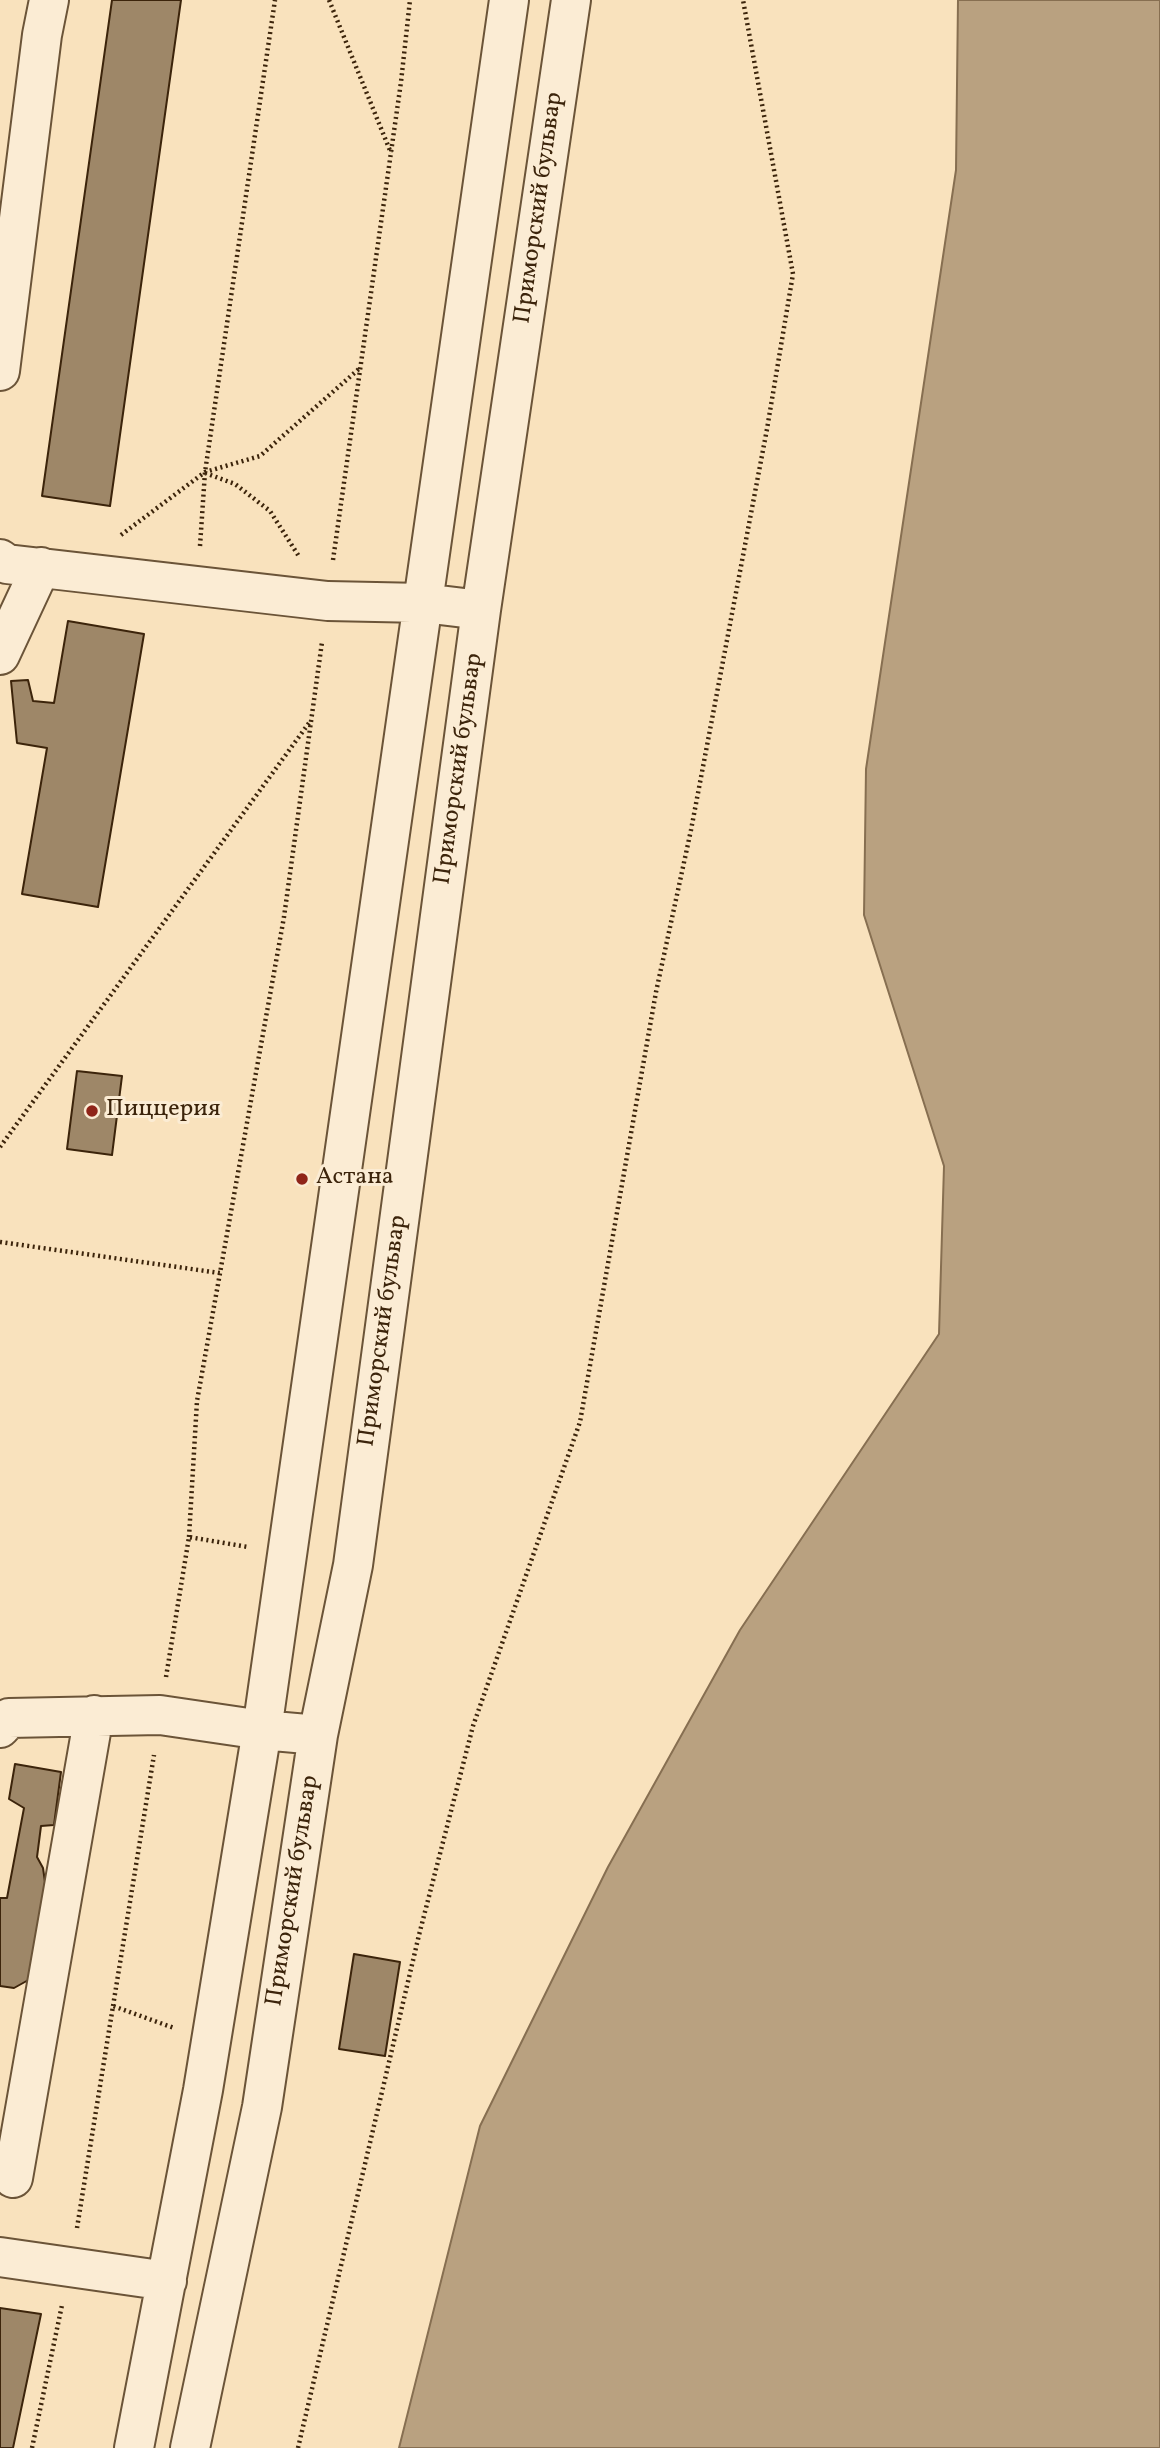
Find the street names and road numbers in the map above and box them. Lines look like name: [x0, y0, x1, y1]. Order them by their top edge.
street label: Приморский бульвар: [510, 90, 570, 326]
street label: Приморский бульвар: [430, 651, 490, 887]
street label: Приморский бульвар: [354, 1213, 414, 1449]
street label: Приморский бульвар: [262, 1774, 326, 2008]

